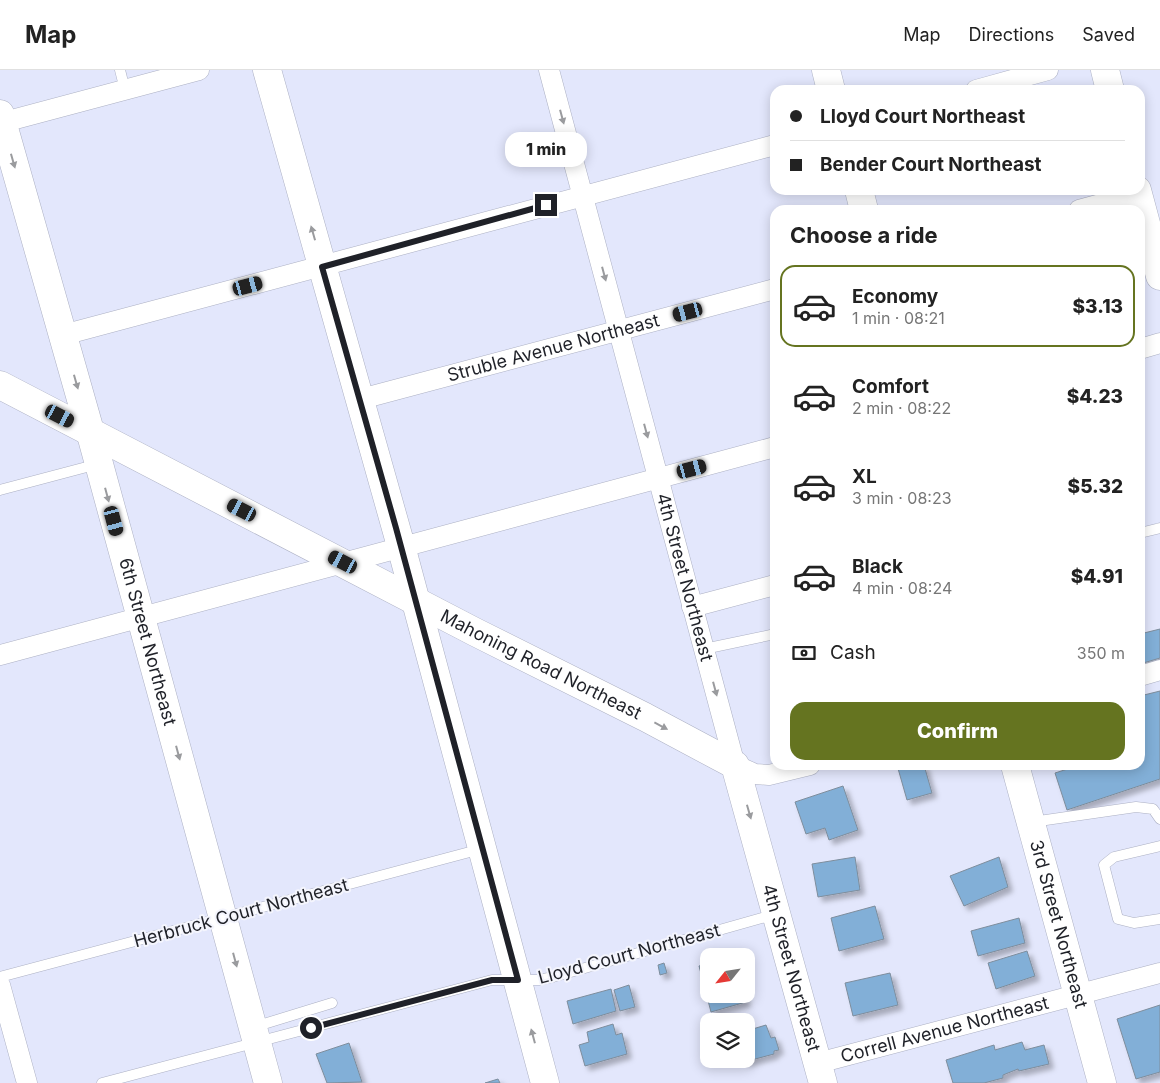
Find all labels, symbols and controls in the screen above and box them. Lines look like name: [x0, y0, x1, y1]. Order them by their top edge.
text: Map: [25, 20, 76, 49]
text: Map: [903, 24, 941, 45]
text: Directions: [969, 24, 1054, 45]
text: Saved: [1082, 24, 1135, 45]
text: Lloyd Court Northeast: [820, 105, 1025, 128]
one-way arrow: [558, 110, 566, 125]
callout: 1 min: [505, 132, 587, 168]
text: 1 min: [526, 139, 566, 159]
one-way arrow: [10, 153, 18, 168]
text: Bender Court Northeast: [820, 153, 1042, 176]
route end: [535, 194, 557, 216]
text: Choose a ride: [790, 222, 938, 248]
one-way arrow: [308, 225, 316, 240]
one-way arrow: [600, 266, 608, 281]
car: [231, 275, 264, 297]
icon: car: [792, 284, 837, 329]
text: Economy: [852, 285, 938, 308]
text: $3.13: [1073, 295, 1123, 318]
car: [671, 301, 704, 323]
text: 1 min · 08:21: [852, 308, 945, 328]
street label: Struble Avenue Northeast: [445, 309, 662, 386]
one-way arrow: [72, 374, 80, 389]
icon: car: [792, 374, 837, 419]
text: Comfort: [852, 375, 929, 398]
text: $4.23: [1067, 385, 1123, 408]
text: 2 min · 08:22: [852, 398, 951, 418]
car: [43, 403, 76, 429]
one-way arrow: [642, 424, 650, 439]
car: [675, 458, 708, 480]
icon: car: [792, 464, 837, 509]
text: XL: [852, 465, 877, 488]
text: $5.32: [1068, 475, 1123, 498]
one-way arrow: [104, 487, 112, 502]
text: 3 min · 08:23: [852, 488, 952, 508]
street label: 4th Street Northeast: [653, 491, 718, 664]
car: [225, 497, 258, 523]
car: [102, 505, 125, 537]
car: [326, 549, 359, 575]
icon: car: [792, 554, 837, 599]
street label: 6th Street Northeast: [115, 555, 181, 728]
text: Black: [852, 555, 903, 578]
text: $4.91: [1071, 565, 1123, 588]
text: 4 min · 08:24: [852, 578, 952, 598]
street label: Mahoning Road Northeast: [437, 605, 645, 724]
icon: cash: [790, 639, 818, 667]
text: Cash: [830, 641, 876, 664]
text: 350 m: [1077, 643, 1125, 663]
one-way arrow: [711, 682, 719, 697]
button: Confirm: [790, 702, 1125, 760]
one-way arrow: [654, 722, 668, 730]
one-way arrow: [174, 745, 182, 760]
one-way arrow: [745, 805, 753, 820]
street label: 3rd Street Northeast: [1026, 837, 1092, 1011]
street label: Herbruck Court Northeast: [131, 874, 351, 951]
street label: 4th Street Northeast: [758, 881, 825, 1054]
street label: Lloyd Court Northeast: [536, 919, 722, 988]
north arrow: [700, 948, 755, 1002]
map controls: [700, 948, 755, 1068]
one-way arrow: [231, 952, 239, 967]
street label: Correll Avenue Northeast: [838, 992, 1051, 1067]
button: layers: [700, 1013, 755, 1068]
route start: [300, 1017, 322, 1039]
one-way arrow: [529, 1028, 537, 1043]

